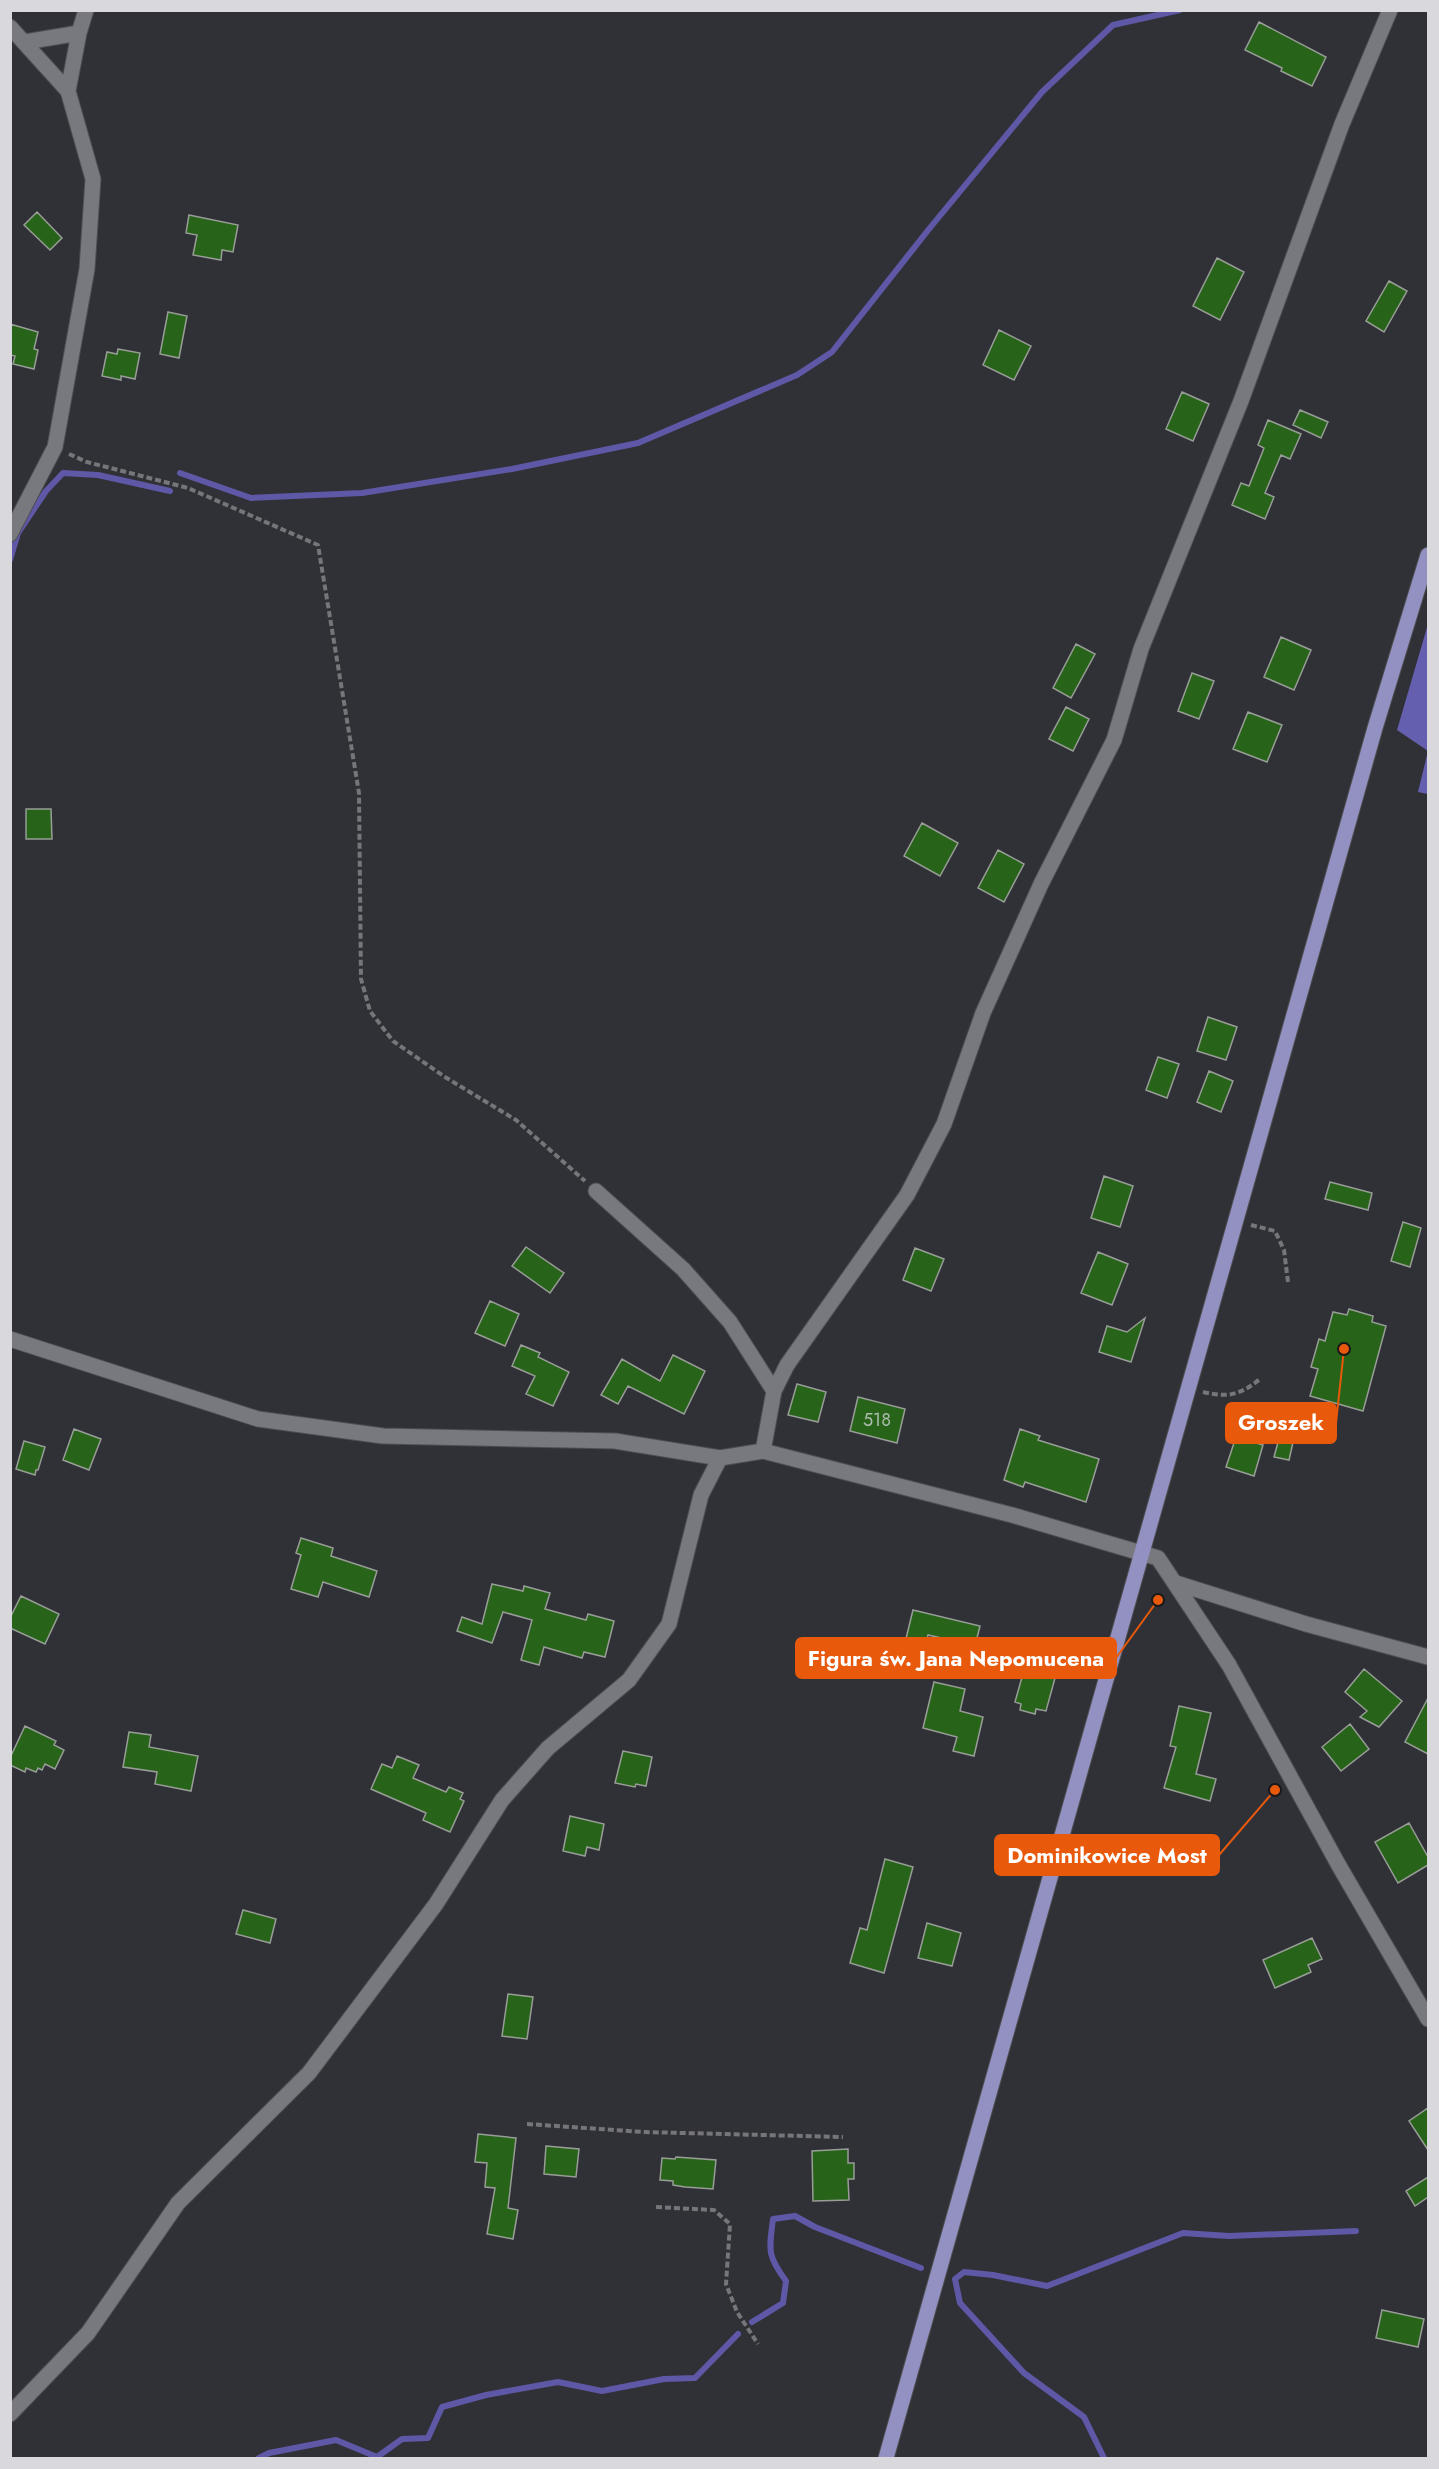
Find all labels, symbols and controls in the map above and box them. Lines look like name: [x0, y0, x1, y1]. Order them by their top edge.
callout: Groszek: [1226, 1403, 1336, 1443]
text: Groszek: [1238, 1406, 1324, 1438]
house number: 518: [863, 1407, 891, 1433]
callout: Figura św. Jana Nepomucena: [796, 1638, 1116, 1678]
text: Figura św. Jana Nepomucena: [808, 1642, 1104, 1674]
callout: Dominikowice Most: [995, 1835, 1219, 1875]
text: Dominikowice Most: [1007, 1839, 1207, 1871]

